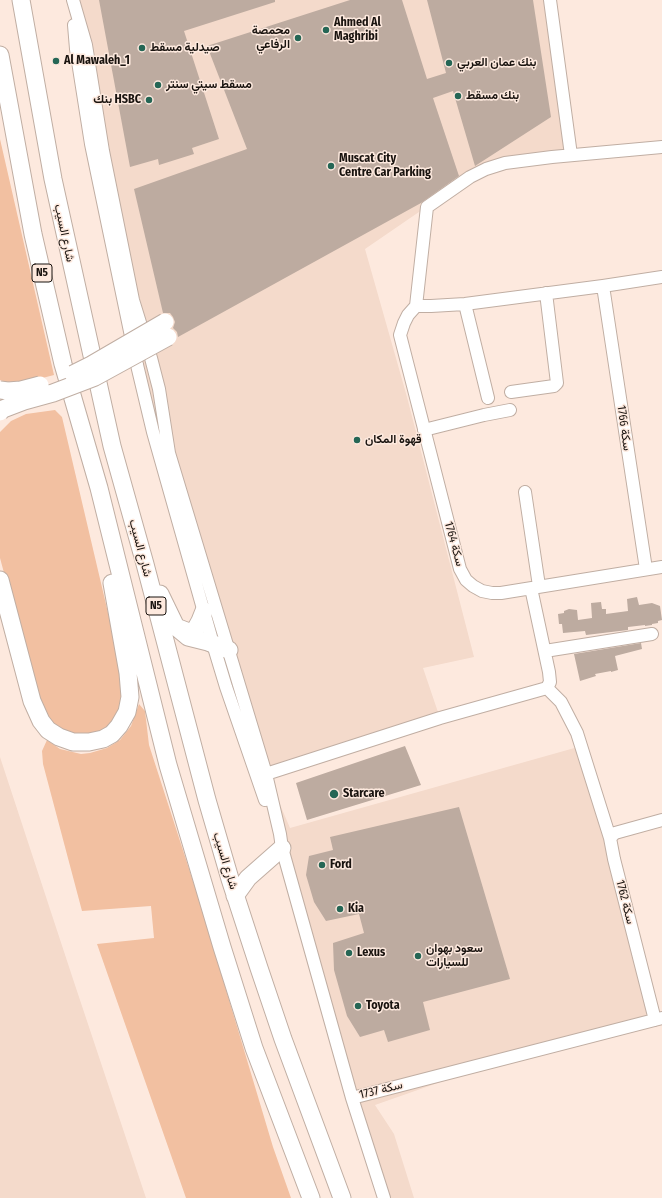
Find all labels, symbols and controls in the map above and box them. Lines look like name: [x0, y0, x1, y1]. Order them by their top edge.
place label: Ahmed Al Maghribi: [334, 16, 381, 44]
place label: محمصة الرفاعي: [252, 24, 290, 52]
marker: Ahmed Al Maghribi: [321, 25, 331, 35]
marker: محمصة الرفاعي: [293, 33, 303, 43]
place label: صيدلية مسقط: [150, 41, 220, 55]
marker: صيدلية مسقط: [137, 43, 147, 53]
place label: Al Mawaleh_1: [64, 54, 130, 68]
marker: Al Mawaleh_1: [51, 56, 61, 66]
place label: بنك عمان العربي: [457, 56, 536, 70]
marker: بنك عمان العربي: [444, 58, 454, 68]
place label: مسقط سيتي سنتر: [166, 78, 252, 92]
marker: مسقط سيتي سنتر: [153, 80, 163, 90]
place label: بنك مسقط: [466, 89, 519, 103]
marker: بنك مسقط: [453, 91, 463, 101]
place label: بنك HSBC: [93, 93, 141, 107]
marker: بنك HSBC: [144, 95, 154, 105]
place label: Muscat City Centre Car Parking: [339, 152, 431, 180]
marker: Muscat City Centre Car Parking: [326, 161, 336, 171]
street label: شارع السيب: [51, 203, 77, 263]
road number: N5: [32, 264, 52, 282]
street label: سكة 1766: [614, 404, 634, 452]
place label: قهوة المكان: [365, 433, 422, 447]
marker: قهوة المكان: [352, 435, 362, 445]
street label: شارع السيب: [125, 518, 155, 578]
street label: سكة 1764: [441, 520, 467, 568]
road number: N5: [146, 597, 166, 615]
place label: Starcare: [343, 787, 385, 801]
marker: Starcare: [328, 788, 340, 800]
street label: شارع السيب: [210, 831, 240, 891]
place label: Ford: [330, 858, 352, 872]
marker: Ford: [317, 860, 327, 870]
street label: سكة 1762: [613, 878, 637, 926]
place label: Kia: [348, 902, 364, 916]
marker: Kia: [335, 904, 345, 914]
place label: سعود بهوان للسيارات: [426, 942, 483, 970]
place label: Lexus: [357, 946, 385, 960]
marker: Lexus: [344, 948, 354, 958]
marker: سعود بهوان للسيارات: [413, 951, 423, 961]
place label: Toyota: [366, 999, 400, 1013]
marker: Toyota: [353, 1001, 363, 1011]
street label: سكة 1737: [358, 1078, 404, 1102]

